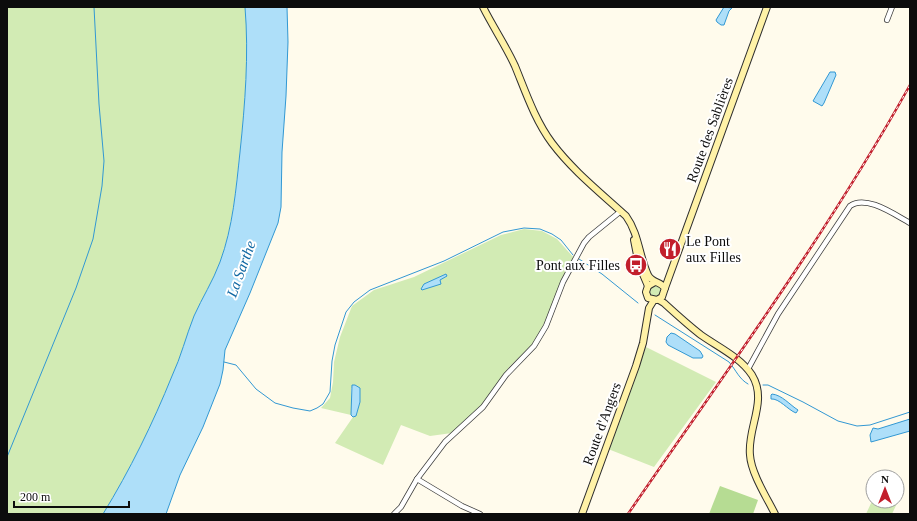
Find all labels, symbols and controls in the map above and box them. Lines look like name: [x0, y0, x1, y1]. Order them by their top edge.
street label: Route des Sablières: [684, 76, 736, 184]
place label: Le Pont aux Filles: [686, 234, 741, 265]
restaurant icon: Le Pont aux Filles: [657, 236, 683, 262]
water label: La Sarthe: [223, 238, 259, 300]
bus stop icon: Pont aux Filles: [623, 252, 649, 278]
place label: Pont aux Filles: [536, 258, 620, 273]
street label: Route d'Angers: [580, 381, 624, 467]
north arrow: [865, 469, 905, 509]
text: N: [881, 473, 889, 485]
scale bar: [14, 483, 129, 509]
text: 200 m: [20, 490, 51, 504]

